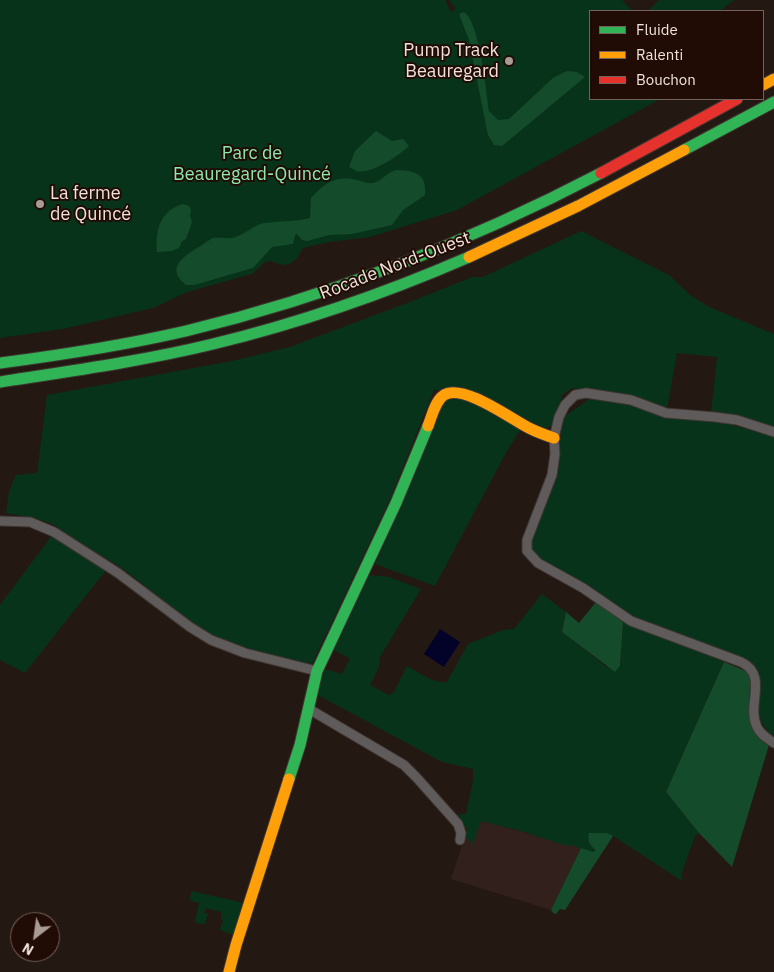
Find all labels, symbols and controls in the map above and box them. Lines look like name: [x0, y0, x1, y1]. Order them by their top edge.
legend: [589, 10, 764, 100]
text: Fluide: [636, 20, 678, 39]
place label: Pump Track Beauregard: [403, 40, 499, 82]
text: Ralenti: [636, 45, 683, 64]
marker: Pump Track Beauregard: [503, 55, 515, 67]
text: Bouchon: [636, 70, 696, 89]
park label: Parc de Beauregard-Quincé: [173, 143, 331, 186]
place label: La ferme de Quincé: [50, 183, 131, 225]
marker: La ferme de Quincé: [34, 198, 46, 210]
street label: Rocade Nord-Ouest: [317, 227, 473, 305]
north arrow: [10, 912, 60, 962]
text: N: [19, 939, 37, 959]

